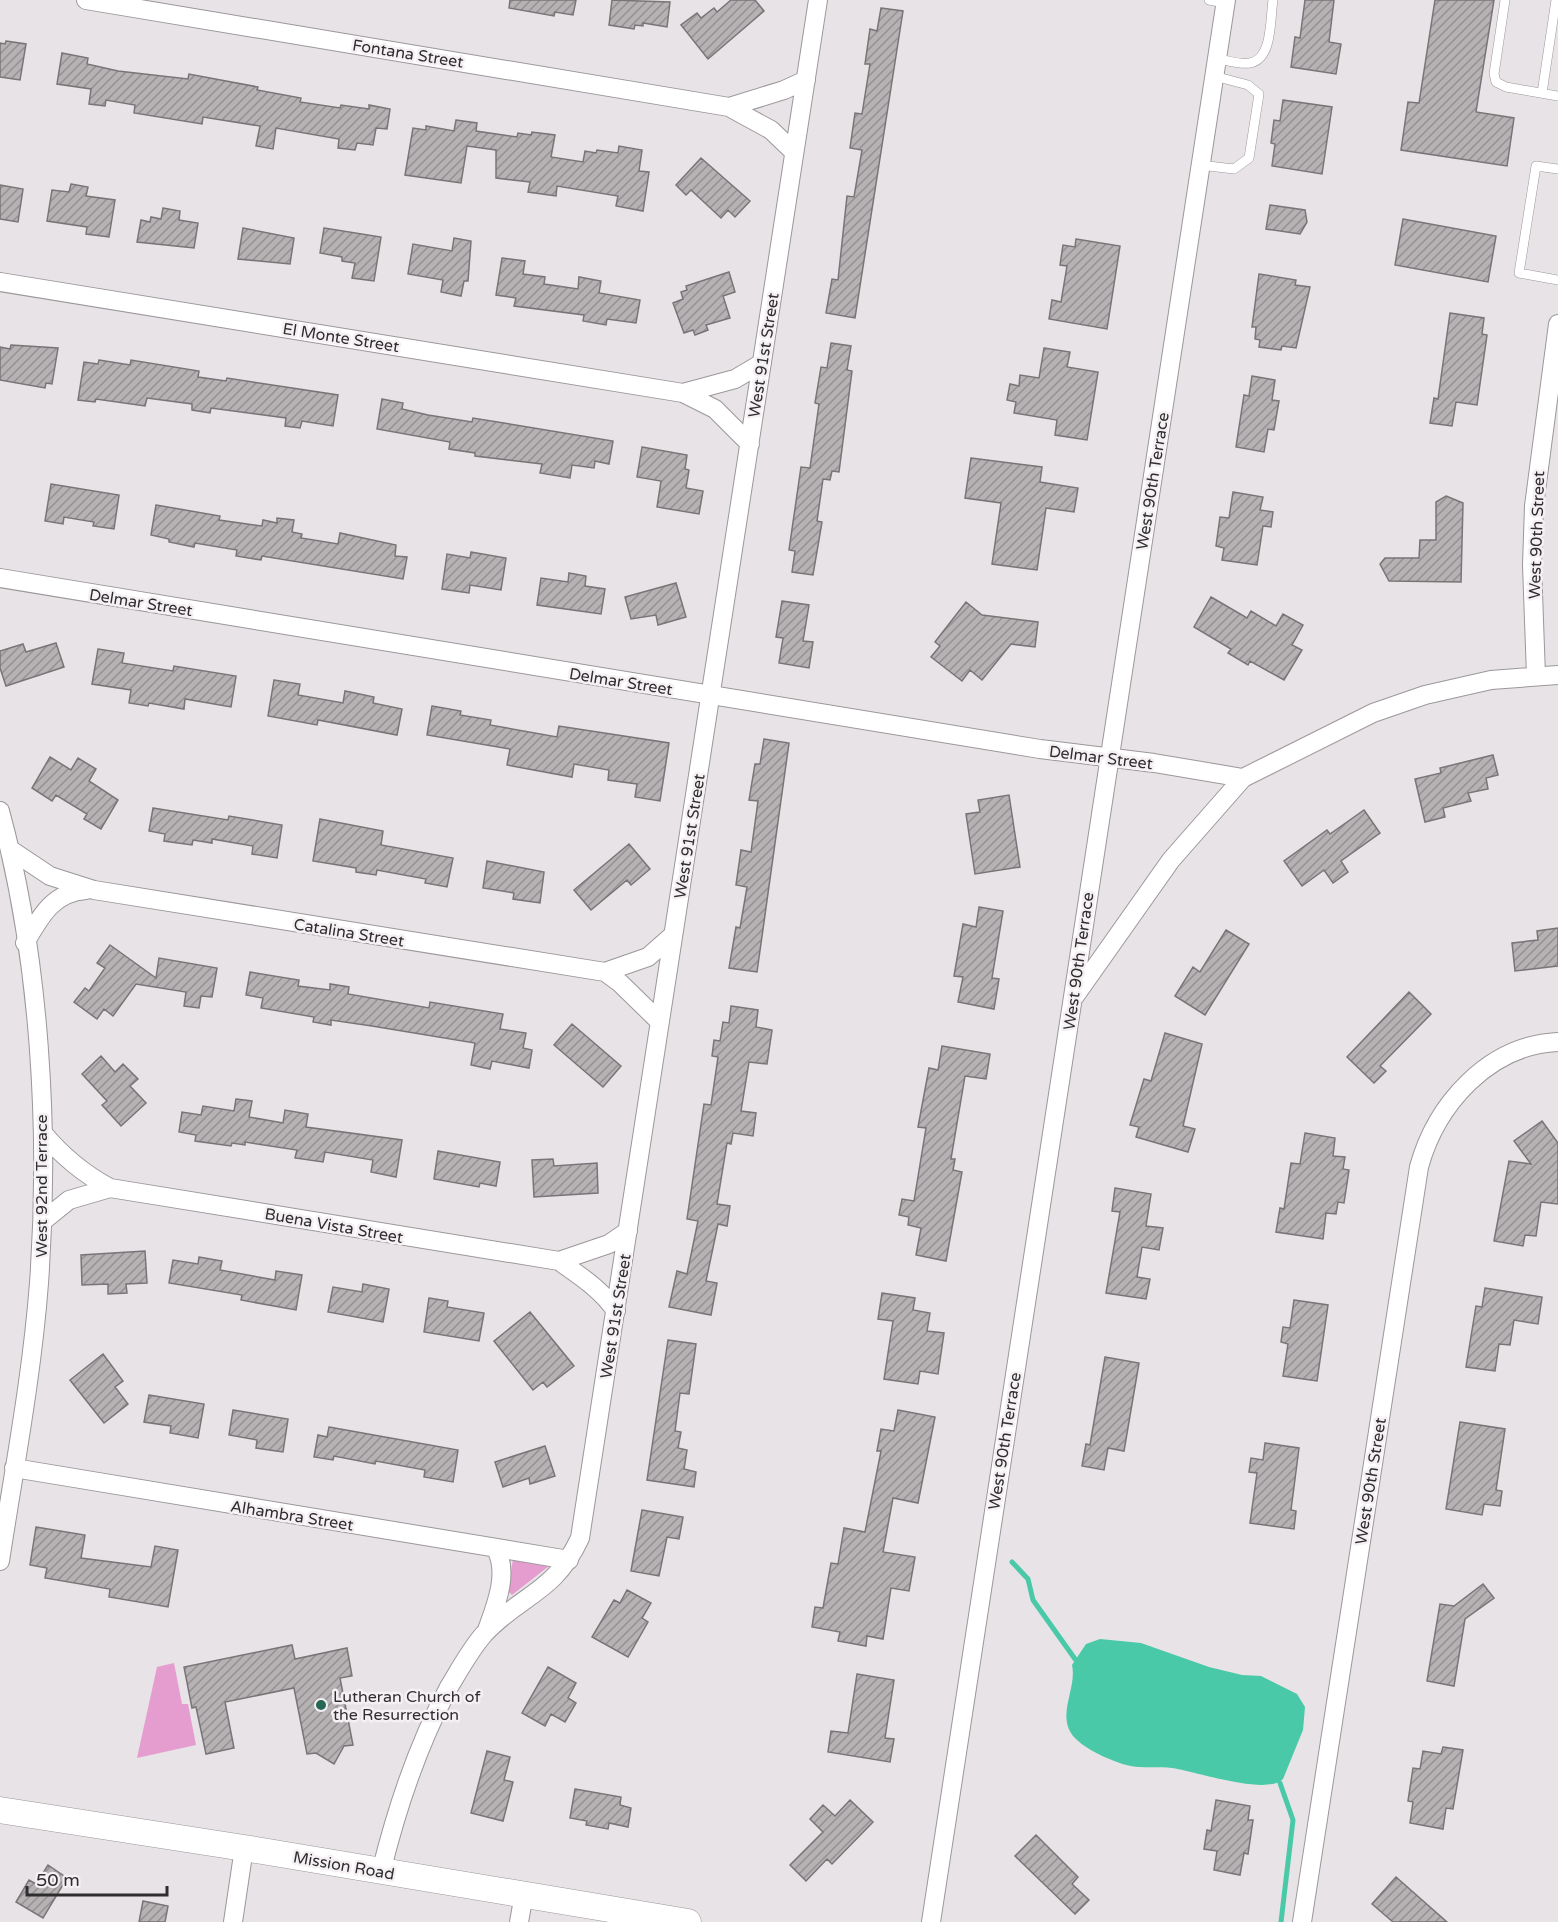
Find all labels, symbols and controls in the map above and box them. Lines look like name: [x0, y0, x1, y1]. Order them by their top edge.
street label: Fontana Street: [351, 35, 465, 73]
street label: West 91st Street: [744, 291, 784, 419]
street label: El Monte Street: [281, 319, 401, 357]
street label: West 90th Terrace: [1132, 411, 1174, 551]
street label: West 90th Street: [1525, 471, 1549, 599]
street label: Delmar Street: [88, 585, 194, 621]
street label: Delmar Street: [568, 664, 674, 700]
street label: Delmar Street: [1048, 742, 1154, 774]
street label: West 91st Street: [670, 772, 710, 900]
street label: West 90th Terrace: [1059, 891, 1099, 1031]
street label: Catalina Street: [292, 914, 406, 952]
street label: West 92nd Terrace: [32, 1114, 52, 1258]
street label: Buena Vista Street: [263, 1204, 405, 1248]
street label: West 91st Street: [596, 1252, 636, 1380]
street label: West 90th Terrace: [984, 1371, 1026, 1511]
street label: West 90th Street: [1351, 1416, 1391, 1546]
street label: Alhambra Street: [229, 1496, 355, 1536]
place label: Lutheran Church of the Resurrection: [333, 1687, 481, 1725]
marker: Lutheran Church of the Resurrection: [314, 1698, 328, 1712]
street label: Mission Road: [292, 1847, 396, 1885]
scale bar: [27, 1859, 166, 1897]
text: 50 m: [36, 1869, 80, 1891]

